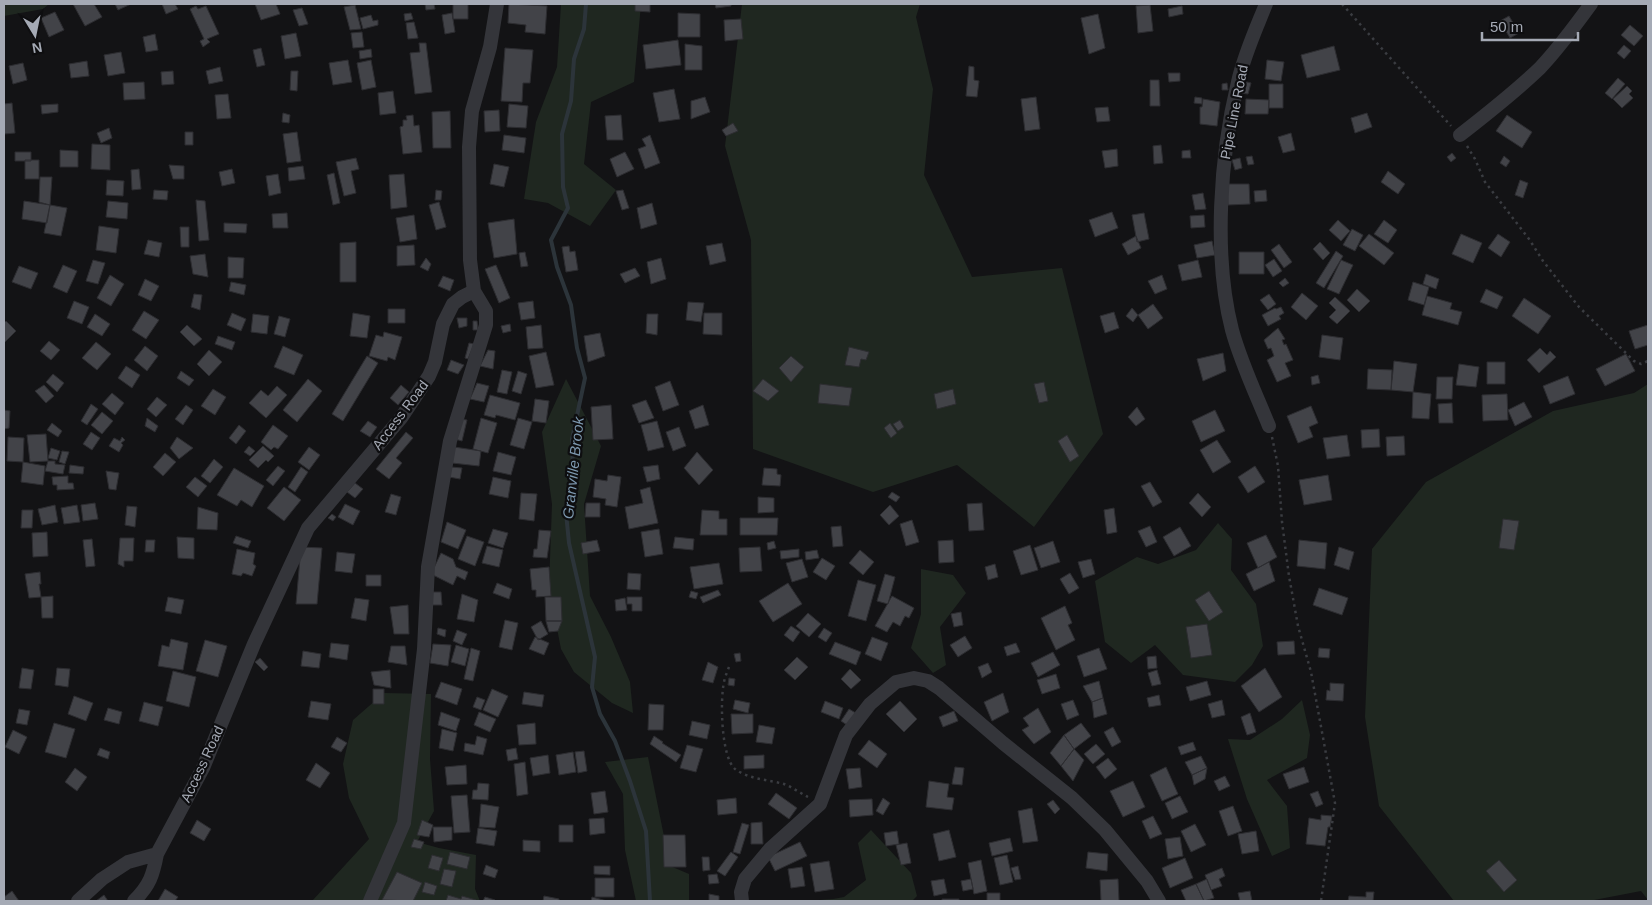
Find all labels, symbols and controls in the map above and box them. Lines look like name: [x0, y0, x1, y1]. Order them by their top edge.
north arrow: [10, 10, 60, 60]
scale bar: [1482, 10, 1578, 42]
text: 50 m: [1490, 18, 1523, 35]
text: N: [31, 39, 44, 57]
street label: Pipe Line Road: [1217, 63, 1251, 161]
street label: Access Road: [369, 377, 431, 453]
water label: Granville Brook: [559, 415, 587, 520]
street label: Access Road: [177, 723, 227, 805]

